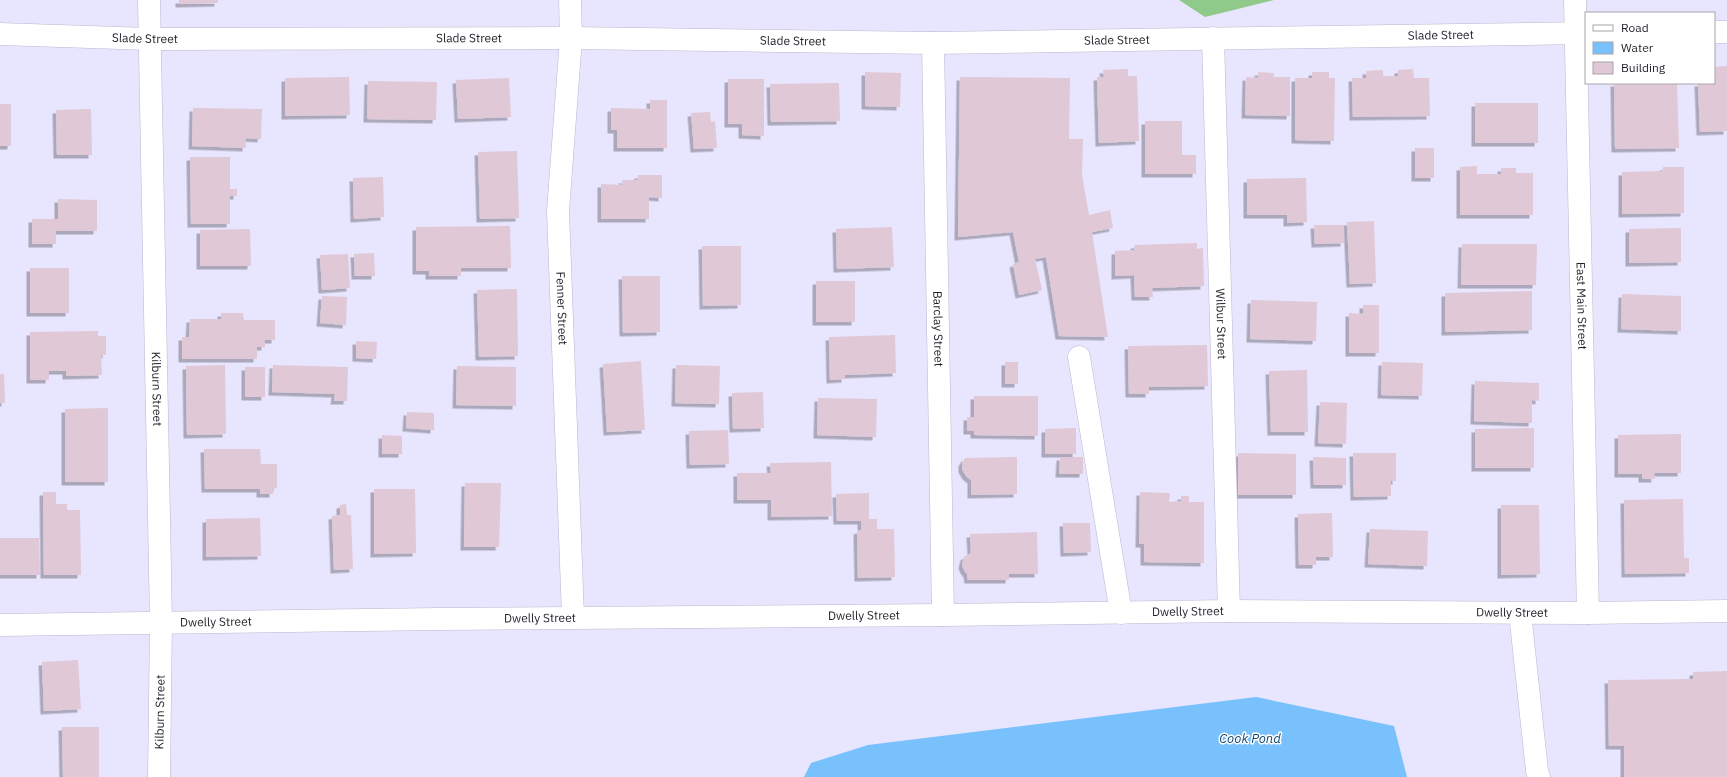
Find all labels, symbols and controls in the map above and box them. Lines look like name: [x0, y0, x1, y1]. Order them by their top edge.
legend: [1585, 12, 1715, 84]
text: Road: [1621, 20, 1649, 35]
street label: Slade Street: [1408, 27, 1474, 43]
street label: Slade Street: [112, 30, 178, 46]
street label: Slade Street: [436, 30, 502, 45]
street label: Slade Street: [1084, 32, 1150, 48]
street label: Slade Street: [760, 33, 826, 49]
text: Water: [1621, 40, 1654, 55]
text: Building: [1621, 60, 1666, 75]
street label: East Main Street: [1574, 262, 1590, 350]
street label: Fenner Street: [553, 271, 571, 345]
street label: Wilbur Street: [1213, 288, 1230, 360]
street label: Barclay Street: [930, 291, 947, 367]
street label: Kilburn Street: [149, 351, 165, 426]
street label: Dwelly Street: [1152, 603, 1224, 619]
street label: Dwelly Street: [1476, 604, 1548, 620]
street label: Dwelly Street: [828, 607, 900, 623]
street label: Dwelly Street: [504, 610, 576, 625]
street label: Dwelly Street: [180, 614, 252, 630]
street label: Kilburn Street: [151, 675, 168, 749]
water label: Cook Pond: [1219, 730, 1281, 747]

